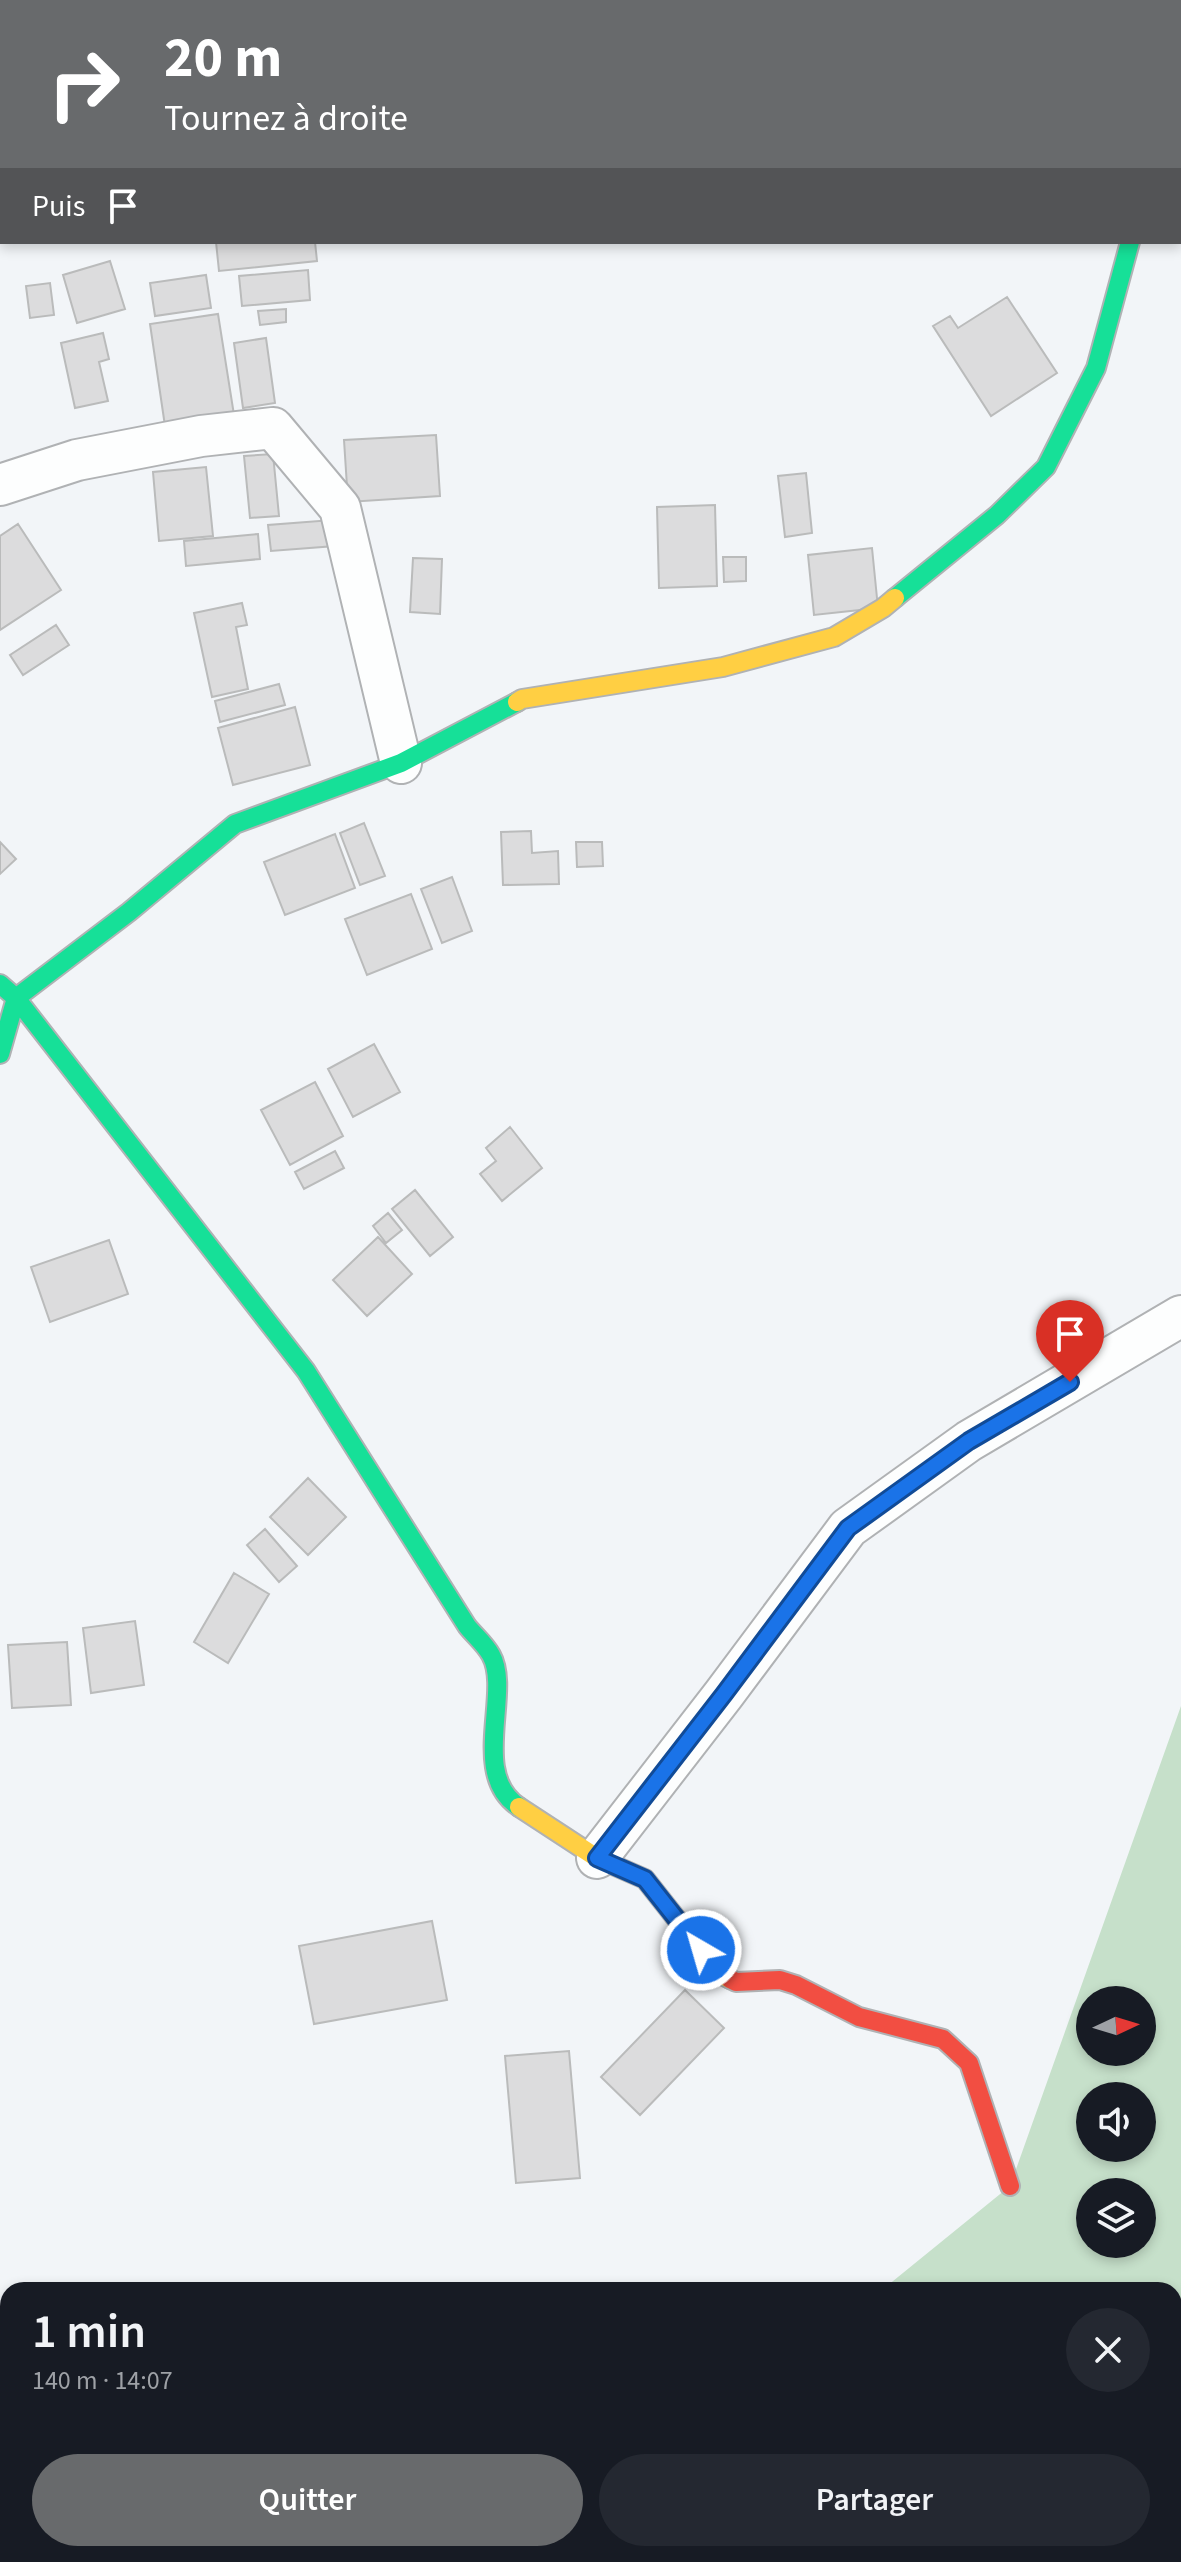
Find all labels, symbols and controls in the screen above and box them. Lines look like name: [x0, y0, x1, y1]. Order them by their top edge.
text: 20 m: [164, 19, 282, 98]
icon: right: [32, 32, 136, 136]
text: Tournez à droite: [164, 93, 408, 144]
icon: arrive: [101, 184, 145, 228]
text: Puis: [32, 185, 85, 228]
pin: [1036, 1300, 1104, 1382]
icon: arrive: [1048, 1312, 1092, 1356]
position arrow: [659, 1908, 743, 1992]
north arrow: [1076, 1986, 1156, 2066]
map controls: [1076, 1986, 1156, 2258]
button: sound: [1076, 2082, 1156, 2162]
button: layers: [1076, 2178, 1156, 2258]
text: 1 min: [32, 2298, 146, 2366]
button: close: [1066, 2308, 1150, 2392]
text: 140 m · 14:07: [32, 2362, 173, 2399]
button: Quitter: [32, 2454, 583, 2546]
button: Partager: [599, 2454, 1150, 2546]

